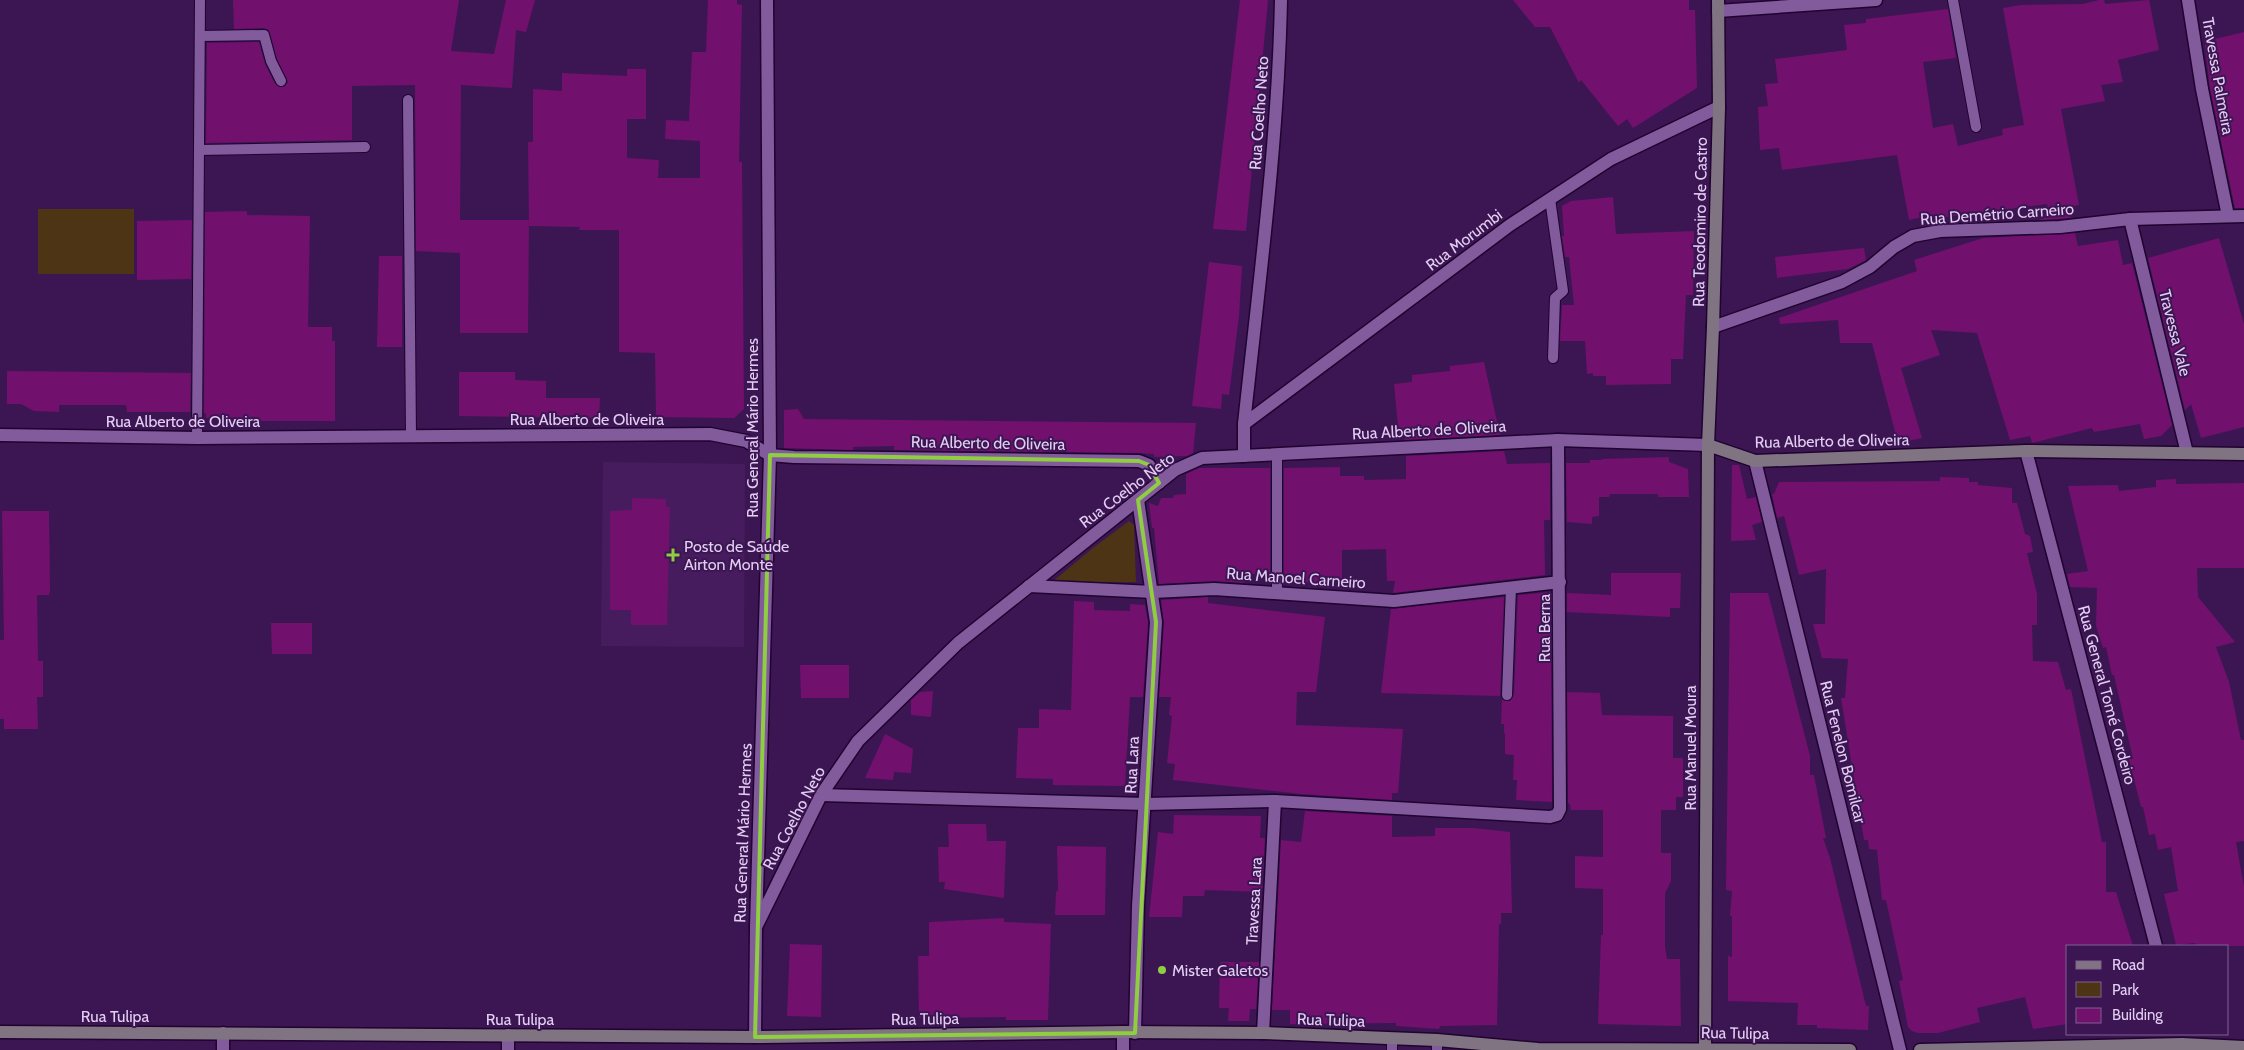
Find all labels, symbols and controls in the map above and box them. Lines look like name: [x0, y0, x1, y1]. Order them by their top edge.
street label: Travessa Palmeira: [2198, 16, 2238, 136]
street label: Rua Coelho Neto: [1246, 55, 1272, 171]
street label: Rua Teodomiro de Castro: [1689, 137, 1711, 307]
street label: Rua Demétrio Carneiro: [1919, 199, 2075, 229]
street label: Rua Morumbi: [1422, 205, 1506, 275]
street label: Travessa Vale: [2155, 288, 2195, 378]
street label: Rua General Mário Hermes: [743, 338, 762, 518]
street label: Rua Alberto de Oliveira: [510, 410, 665, 429]
street label: Rua Alberto de Oliveira: [106, 412, 261, 431]
street label: Rua Alberto de Oliveira: [1351, 416, 1507, 444]
street label: Rua Alberto de Oliveira: [1755, 430, 1910, 452]
street label: Rua Alberto de Oliveira: [911, 432, 1066, 454]
street label: Rua Coelho Neto: [1076, 448, 1178, 532]
place label: Posto de Saúde Airton Monte: [684, 537, 789, 574]
marker: Posto de Saúde Airton Monte: [666, 548, 680, 562]
street label: Rua Manoel Carneiro: [1226, 564, 1367, 592]
street label: Rua Berna: [1535, 593, 1554, 662]
street label: Rua General Tomé Cordeiro: [2074, 603, 2140, 787]
street label: Rua Fenelon Bomilcar: [1816, 679, 1870, 826]
street label: Rua Manuel Moura: [1681, 685, 1700, 811]
street label: Rua Lara: [1121, 736, 1143, 794]
street label: Rua General Mário Hermes: [730, 742, 756, 923]
street label: Rua Coelho Neto: [759, 763, 829, 873]
street label: Travessa Lara: [1242, 856, 1266, 946]
legend: [2066, 945, 2229, 1035]
text: Road: [2112, 956, 2145, 974]
place label: Mister Galetos: [1172, 961, 1268, 980]
marker: Mister Galetos: [1156, 964, 1168, 976]
text: Park: [2112, 981, 2139, 999]
text: Building: [2112, 1006, 2163, 1024]
street label: Rua Tulipa: [81, 1007, 150, 1026]
street label: Rua Tulipa: [891, 1009, 960, 1029]
street label: Rua Tulipa: [1296, 1009, 1366, 1031]
street label: Rua Tulipa: [486, 1010, 555, 1029]
street label: Rua Tulipa: [1701, 1023, 1770, 1043]

